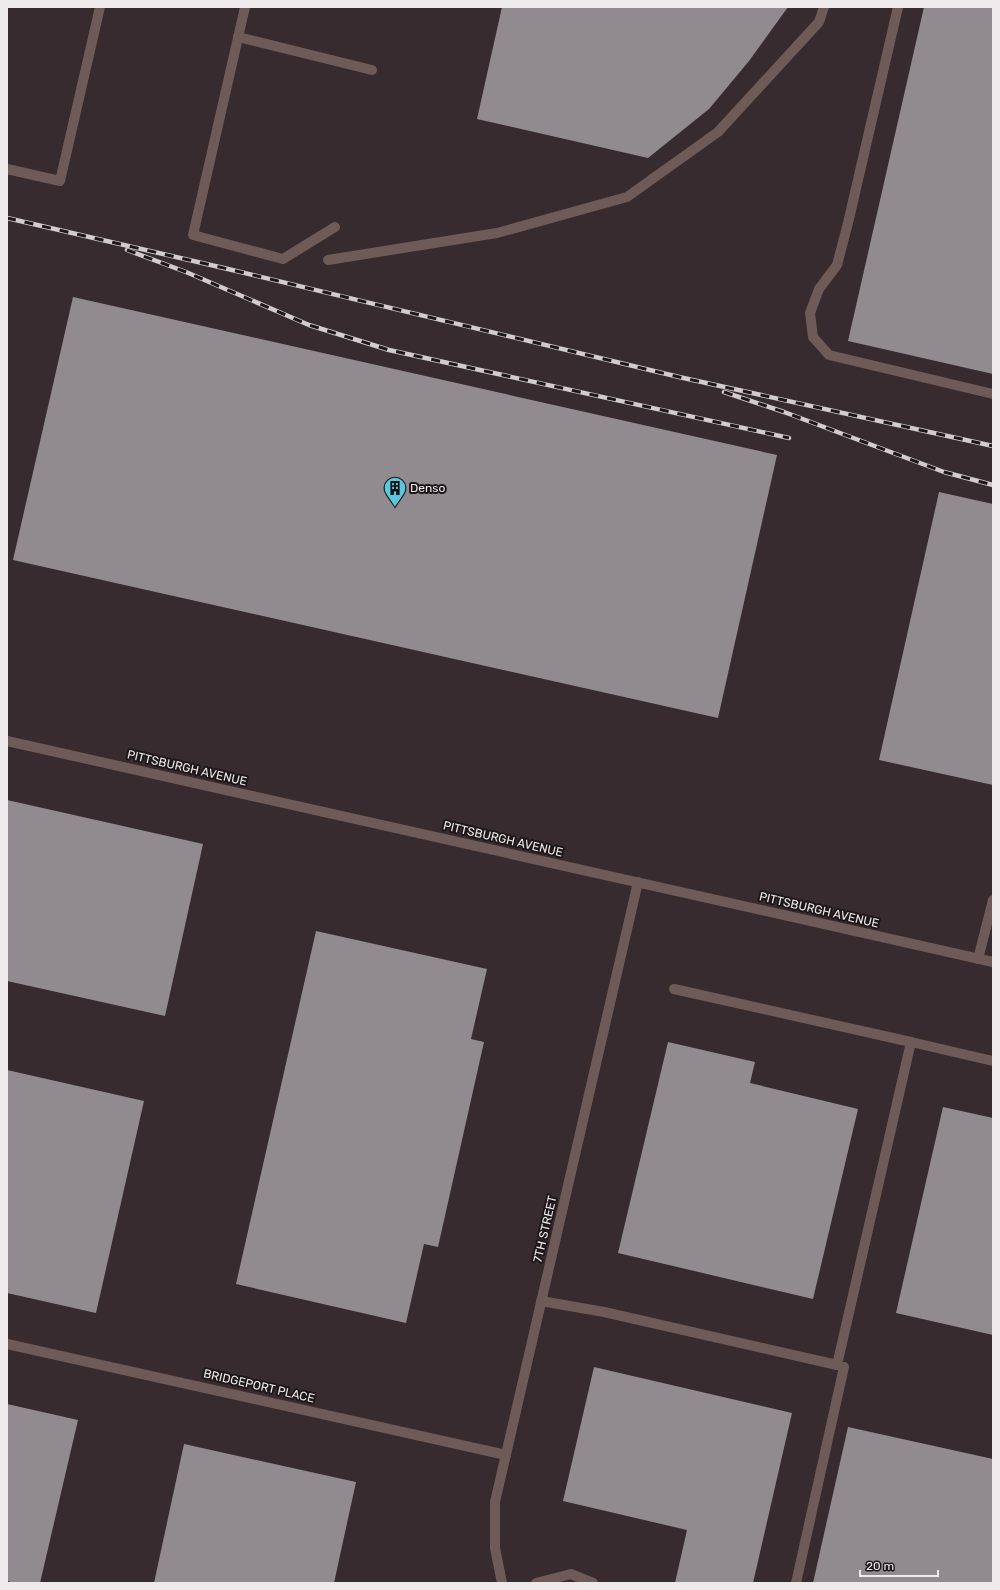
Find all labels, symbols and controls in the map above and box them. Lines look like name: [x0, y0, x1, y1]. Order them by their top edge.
building icon: Denso: [382, 475, 408, 508]
place label: Denso: [410, 481, 445, 495]
street label: PITTSBURGH AVENUE: [126, 747, 248, 789]
street label: PITTSBURGH AVENUE: [442, 818, 564, 860]
street label: PITTSBURGH AVENUE: [758, 889, 880, 931]
street label: 7TH STREET: [530, 1194, 560, 1264]
street label: BRIDGEPORT PLACE: [202, 1366, 316, 1406]
scale bar: [860, 1552, 938, 1578]
text: 20 m: [866, 1559, 894, 1573]

